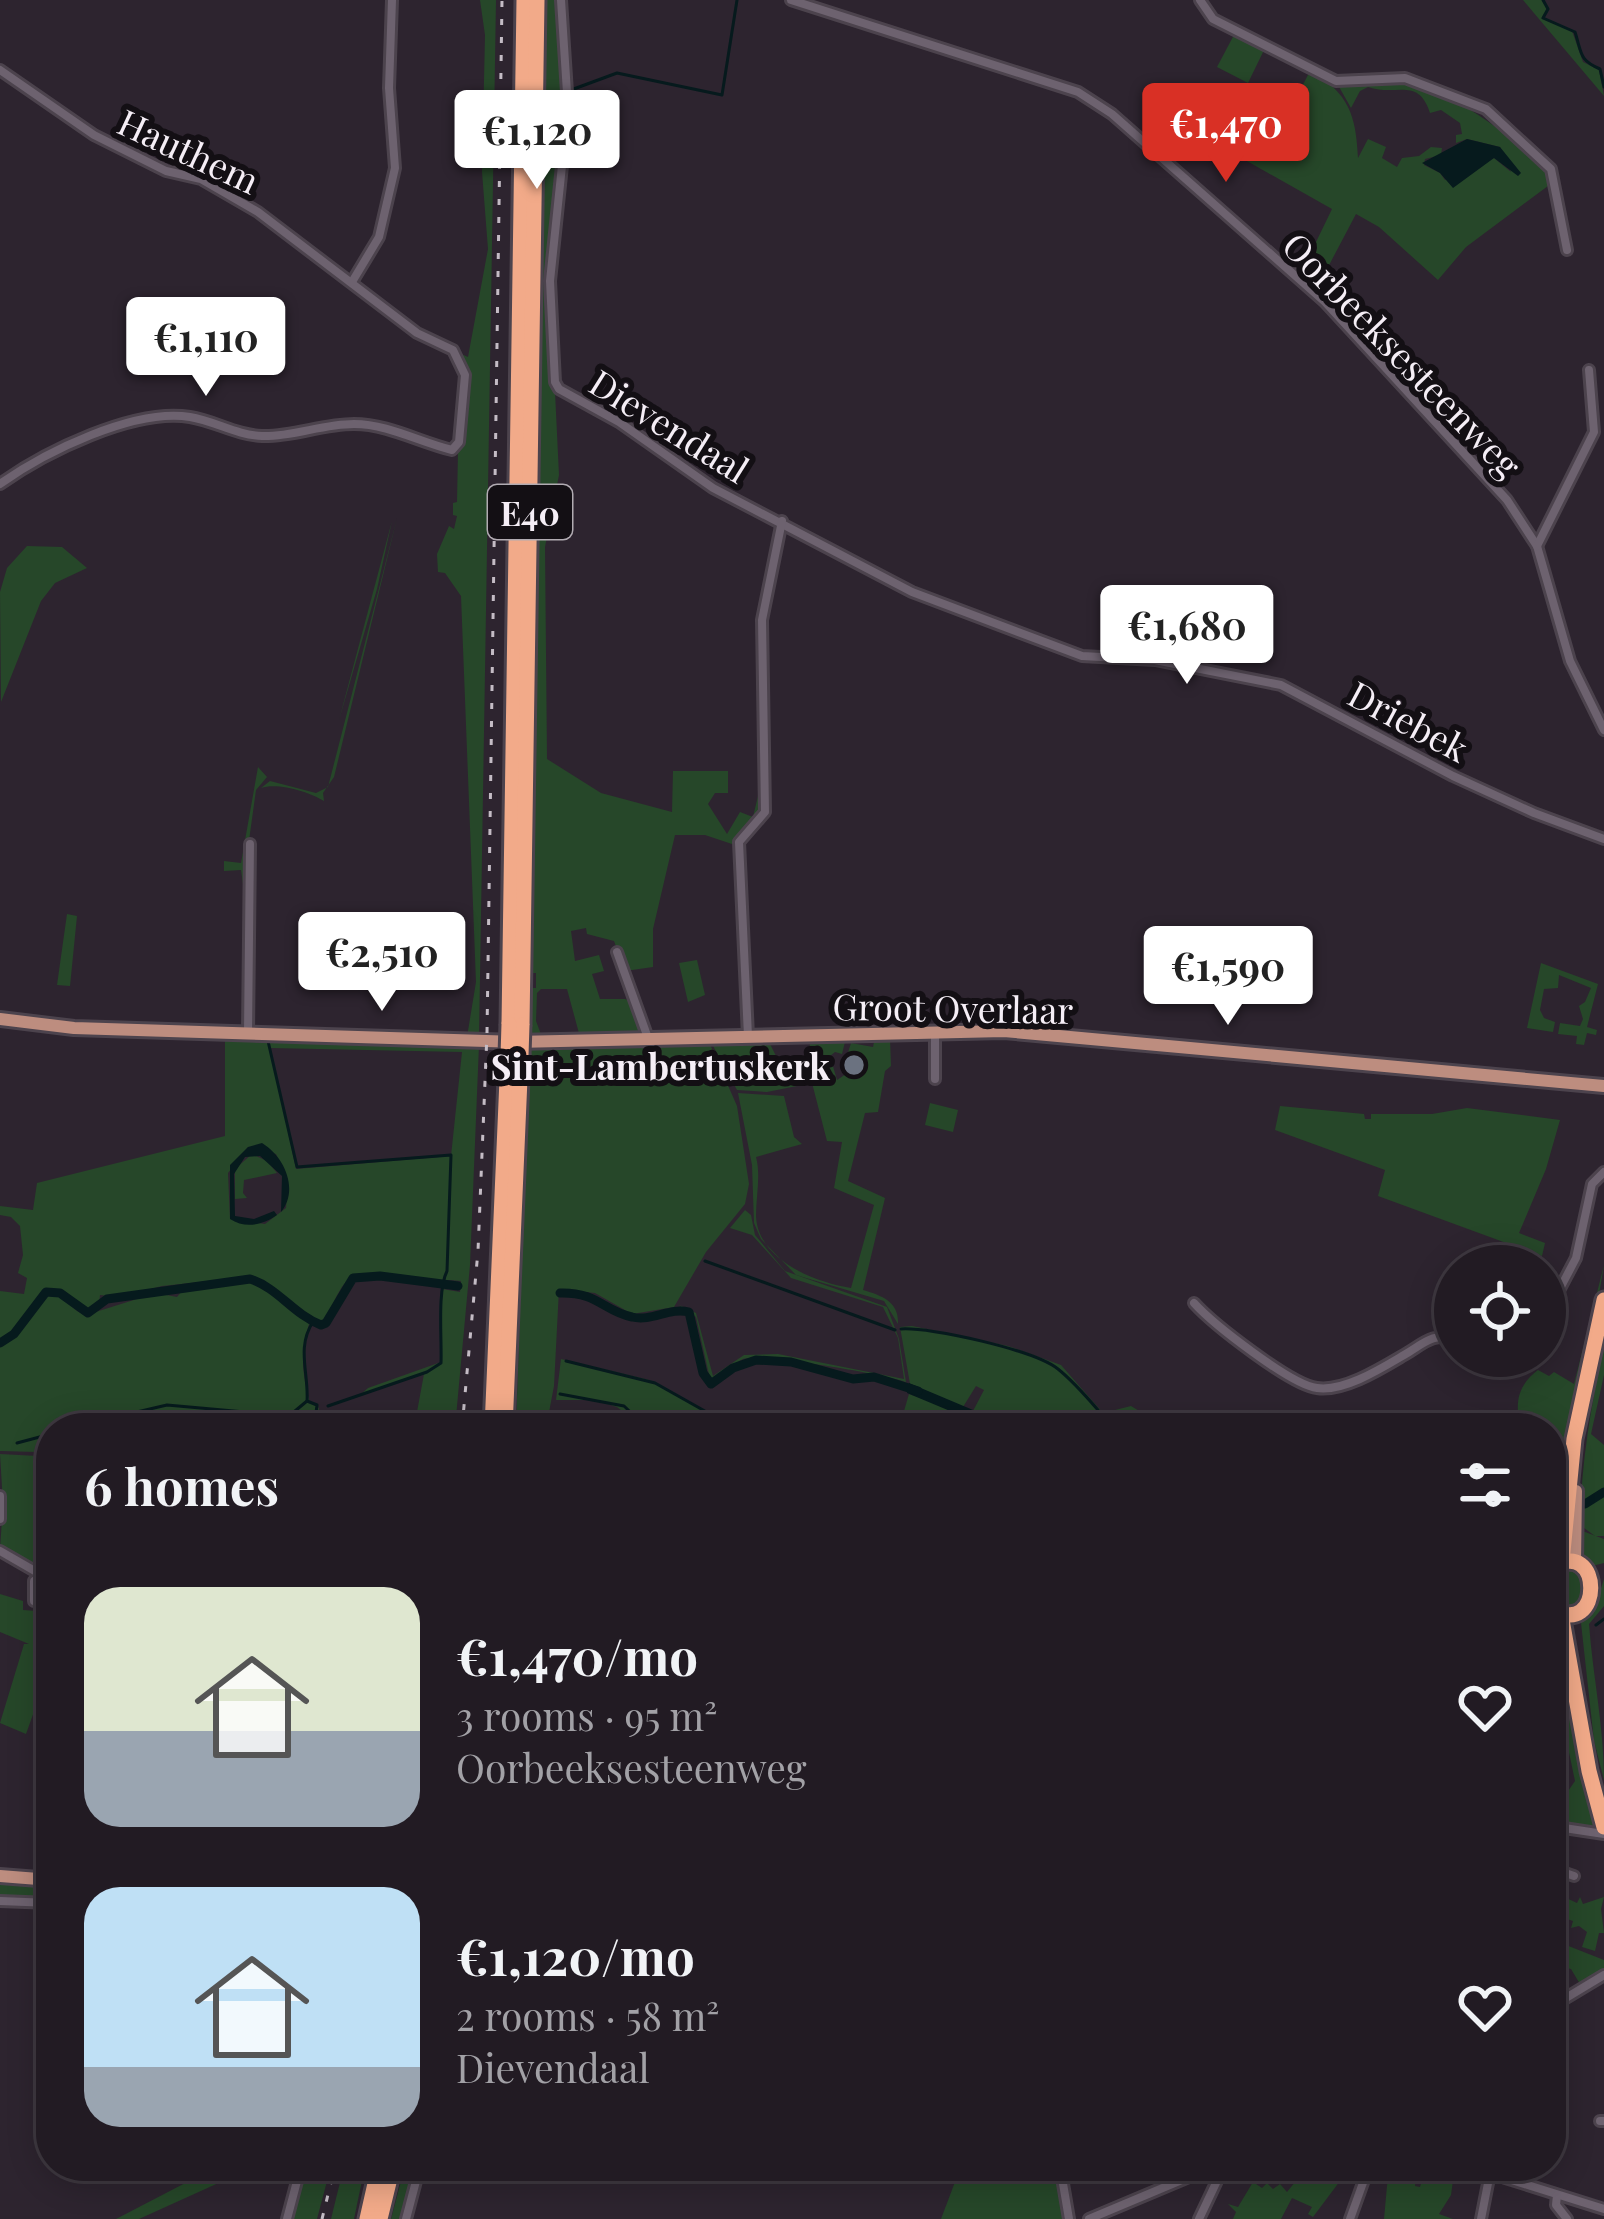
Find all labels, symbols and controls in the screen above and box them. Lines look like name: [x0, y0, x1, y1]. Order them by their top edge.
pin: €1,470: [1128, 83, 1324, 185]
pin: €1,120: [439, 90, 635, 192]
text: €1,470: [1169, 96, 1283, 148]
street label: Hauthem: [111, 97, 267, 203]
text: €1,120: [482, 103, 592, 155]
street label: Oorbeeksesteenweg: [1273, 221, 1533, 487]
pin: €1,110: [108, 297, 304, 399]
text: €1,110: [153, 310, 259, 362]
street label: Dievendaal: [582, 357, 758, 493]
road number: E40: [488, 485, 572, 539]
pin: €1,680: [1089, 585, 1285, 687]
text: €1,680: [1127, 598, 1247, 650]
street label: Driebek: [1341, 669, 1477, 772]
pin: €2,510: [284, 912, 480, 1014]
text: €2,510: [325, 925, 439, 977]
pin: €1,590: [1130, 926, 1326, 1028]
text: €1,590: [1171, 939, 1285, 991]
street label: Groot Overlaar: [832, 981, 1074, 1033]
place label: Sint-Lambertuskerk: [491, 1041, 831, 1089]
marker: Sint-Lambertuskerk: [841, 1052, 867, 1078]
map controls: [1434, 1245, 1566, 1377]
button: locate: [1434, 1245, 1566, 1377]
text: 6 homes: [84, 1451, 279, 1519]
icon: filters: [1452, 1452, 1518, 1518]
text: €1,470/mo: [456, 1621, 698, 1689]
icon: home: [180, 1635, 324, 1779]
icon: heart: [1452, 1674, 1518, 1740]
text: 3 rooms · 95 m²: [456, 1689, 717, 1741]
text: Oorbeeksesteenweg: [456, 1741, 807, 1793]
text: €1,120/mo: [456, 1921, 695, 1989]
icon: home: [180, 1935, 324, 2079]
icon: heart: [1452, 1974, 1518, 2040]
text: 2 rooms · 58 m²: [456, 1989, 719, 2041]
text: Dievendaal: [456, 2041, 650, 2093]

